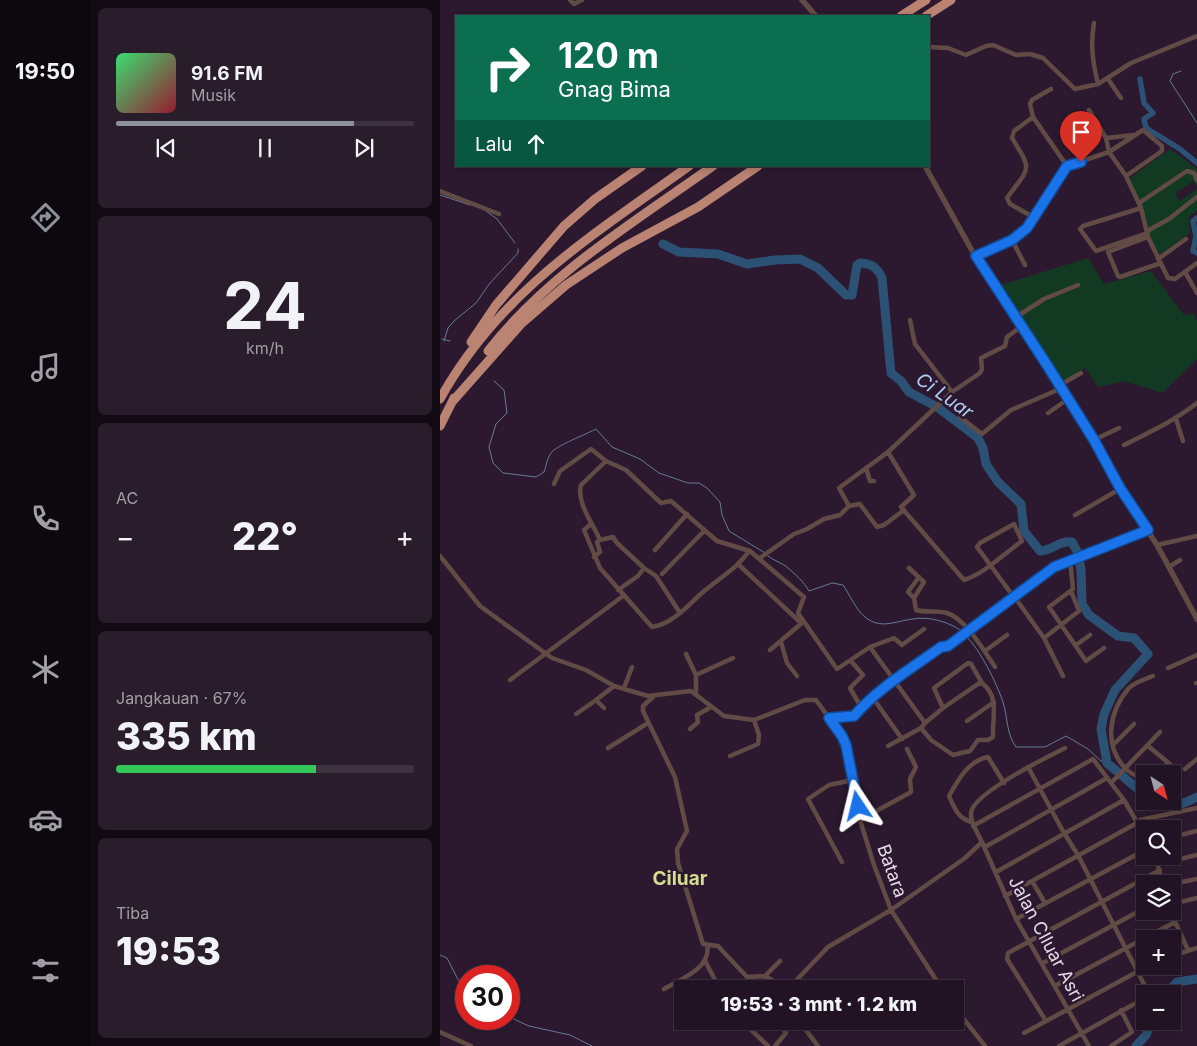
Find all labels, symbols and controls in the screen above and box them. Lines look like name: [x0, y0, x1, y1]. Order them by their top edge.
text: 120 m: [558, 34, 659, 76]
icon: right: [475, 35, 540, 100]
text: 19:50: [15, 58, 75, 84]
text: 91.6 FM: [191, 62, 263, 85]
text: Gnag Bima: [558, 76, 671, 102]
text: Musik: [191, 85, 236, 105]
pin: [1060, 111, 1102, 162]
icon: arrive: [1067, 118, 1095, 146]
icon: ahead: [522, 130, 550, 158]
text: Lalu: [475, 133, 512, 156]
icon: previous: [152, 134, 180, 162]
icon: pause: [251, 134, 279, 162]
icon: next: [350, 134, 378, 162]
icon: directions: [28, 200, 63, 235]
text: 24: [223, 266, 307, 345]
text: km/h: [246, 338, 284, 358]
icon: music: [28, 350, 63, 385]
water label: Ci Luar: [912, 367, 978, 424]
text: AC: [116, 488, 138, 508]
icon: phone: [28, 501, 63, 536]
text: 22°: [232, 513, 298, 559]
text: −: [116, 520, 135, 554]
text: +: [395, 520, 414, 554]
icon: climate: [28, 652, 63, 687]
text: Jangkauan · 67%: [116, 688, 247, 708]
text: 335 km: [116, 713, 257, 759]
north arrow: [1136, 765, 1181, 810]
map controls: [1136, 765, 1181, 1030]
position arrow: [831, 779, 883, 831]
icon: car: [28, 802, 63, 837]
button: search: [1136, 820, 1181, 865]
street label: Batara: [873, 841, 912, 900]
district label: Ciluar: [653, 867, 708, 890]
street label: Jalan CIluar Asri: [1005, 873, 1088, 1005]
button: layers: [1136, 875, 1181, 920]
text: Tiba: [116, 903, 149, 923]
text: 19:53: [116, 928, 221, 974]
button: +: [1136, 930, 1181, 975]
icon: filters: [28, 953, 63, 988]
speed limit sign: 30: [455, 965, 520, 1030]
button: −: [1136, 985, 1181, 1030]
text: 19:53 · 3 mnt · 1.2 km: [721, 993, 917, 1016]

